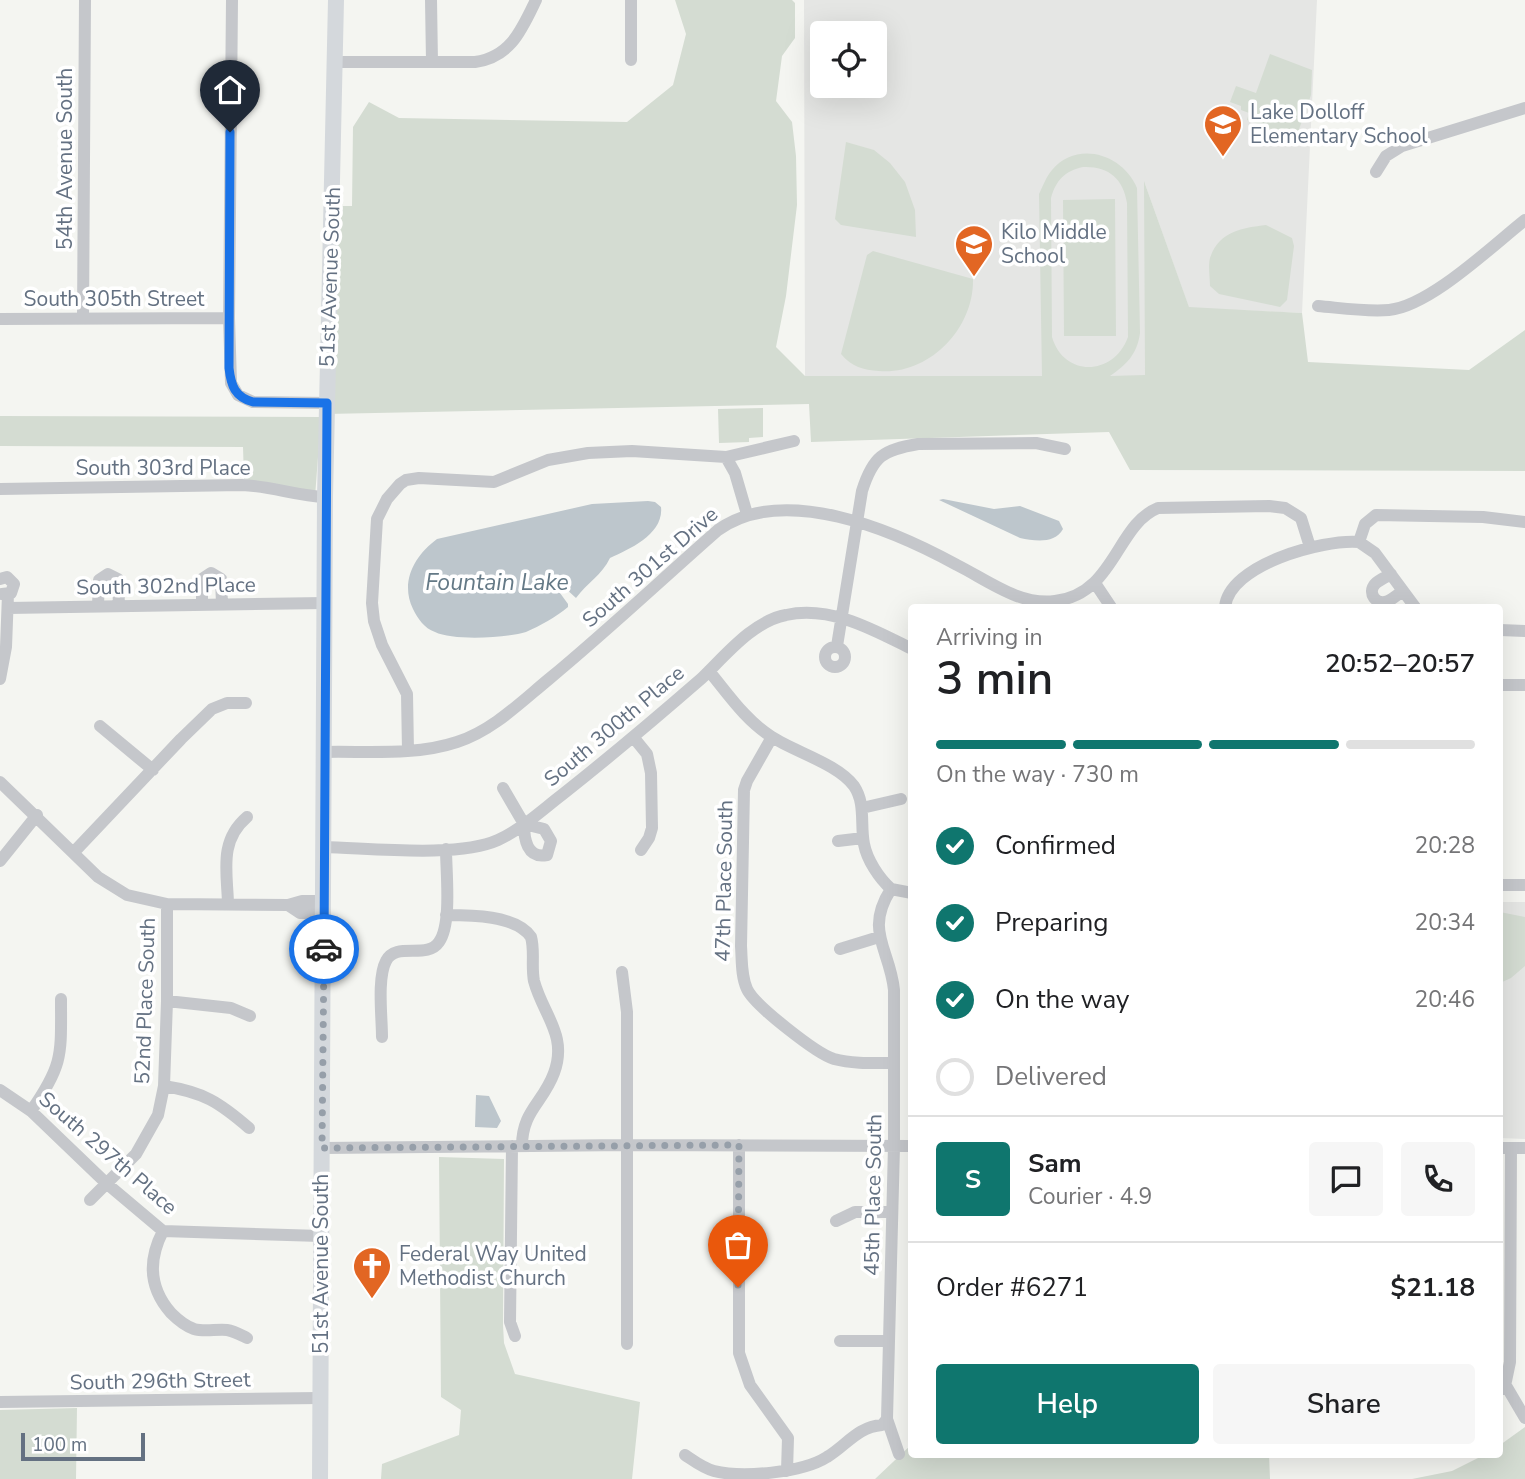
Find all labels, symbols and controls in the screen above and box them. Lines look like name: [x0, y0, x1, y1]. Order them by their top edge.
map controls: [810, 21, 887, 98]
button: locate: [810, 21, 887, 98]
pin: [200, 60, 260, 132]
street label: 54th Avenue South: [51, 68, 79, 250]
icon: home: [211, 71, 249, 109]
place label: Lake Dolloff Elementary School: [1250, 98, 1428, 150]
school or university icon: Lake Dolloff Elementary School: [1202, 103, 1244, 158]
street label: 51st Avenue South: [313, 186, 347, 368]
place label: Kilo Middle School: [1001, 218, 1107, 270]
school or university icon: Kilo Middle School: [953, 223, 995, 278]
street label: South 305th Street: [24, 285, 205, 313]
street label: South 303rd Place: [75, 454, 251, 482]
street label: South 301st Drive: [576, 500, 724, 634]
water label: Fountain Lake: [425, 567, 569, 598]
street label: South 302nd Place: [76, 570, 256, 602]
text: Arriving in: [936, 622, 1043, 653]
text: 20:52–20:57: [1325, 646, 1475, 681]
text: 3 min: [936, 647, 1053, 710]
street label: South 300th Place: [538, 659, 690, 793]
text: On the way · 730 m: [936, 759, 1139, 790]
street label: 47th Place South: [709, 800, 739, 962]
icon: check: [936, 827, 974, 865]
text: Confirmed: [995, 828, 1116, 863]
text: 20:28: [1415, 830, 1475, 861]
icon: check: [936, 904, 974, 942]
text: Preparing: [995, 905, 1108, 940]
text: 20:34: [1415, 907, 1475, 938]
courier: [289, 914, 359, 984]
street label: 52nd Place South: [128, 917, 162, 1085]
icon: car: [305, 930, 343, 968]
icon: check: [936, 981, 974, 1019]
text: On the way: [995, 982, 1129, 1017]
text: 20:46: [1415, 984, 1475, 1015]
text: Delivered: [995, 1059, 1107, 1094]
street label: South 297th Place: [33, 1085, 183, 1221]
street label: 45th Place South: [858, 1114, 888, 1276]
button: chat: [1309, 1142, 1383, 1216]
button: phone: [1401, 1142, 1475, 1216]
text: Sam: [1028, 1146, 1081, 1181]
text: S: [965, 1162, 981, 1197]
street label: 51st Avenue South: [307, 1174, 335, 1354]
text: Courier · 4.9: [1028, 1181, 1152, 1212]
pin: [708, 1215, 768, 1287]
icon: bag: [719, 1226, 757, 1264]
place label: Federal Way United Methodist Church: [399, 1240, 587, 1292]
church icon: Federal Way United Methodist Church: [351, 1245, 393, 1300]
text: Order #6271: [936, 1270, 1088, 1305]
text: $21.18: [1391, 1270, 1475, 1305]
button: Help: [936, 1364, 1199, 1444]
button: Share: [1213, 1364, 1475, 1444]
street label: South 296th Street: [69, 1365, 251, 1397]
scale bar: [21, 1430, 145, 1462]
text: 100 m: [32, 1432, 87, 1458]

